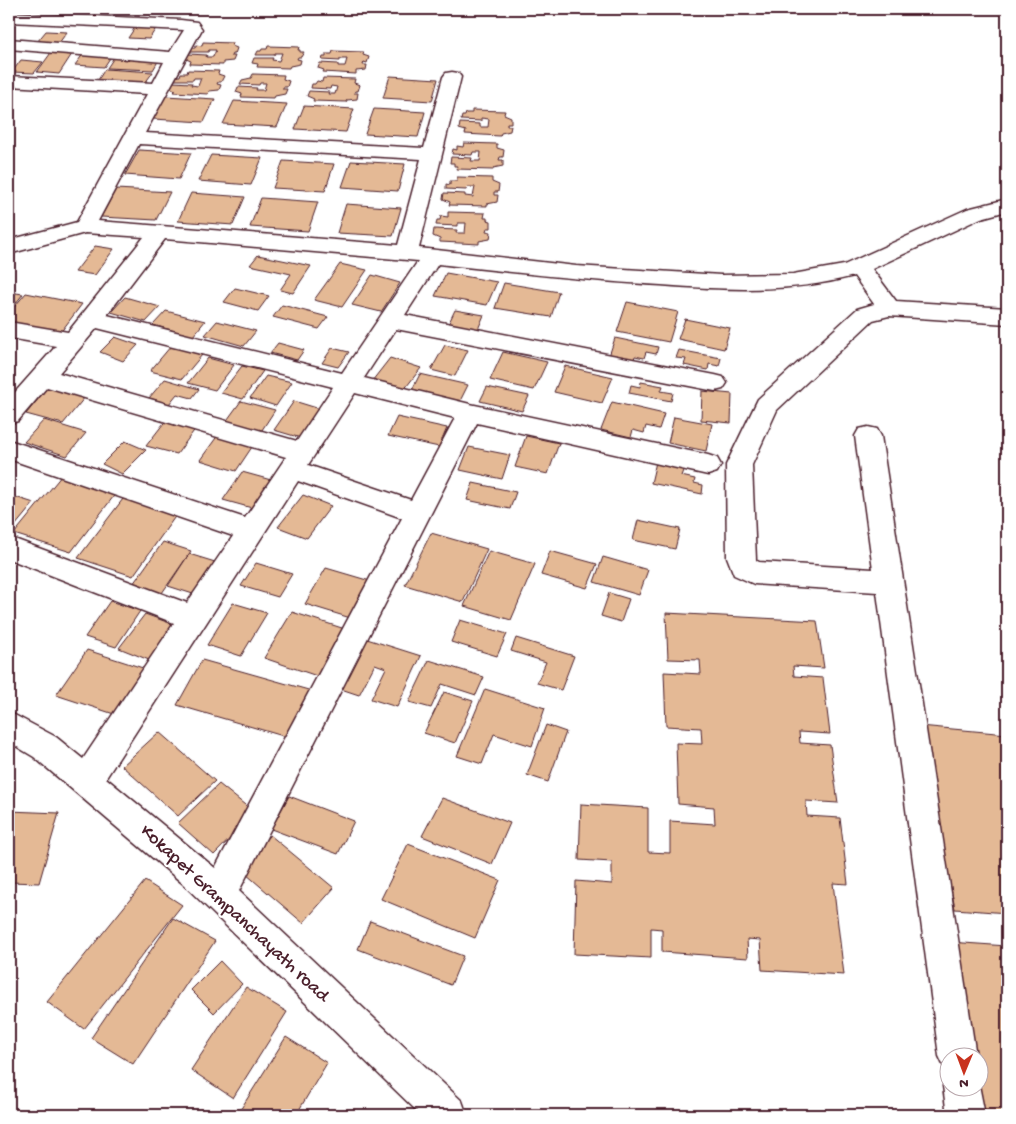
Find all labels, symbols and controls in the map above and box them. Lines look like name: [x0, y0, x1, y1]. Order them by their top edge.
street label: Kokapet Grampanchayath road: [135, 820, 335, 1009]
north arrow: [938, 1046, 988, 1096]
text: N: [959, 1074, 969, 1091]

